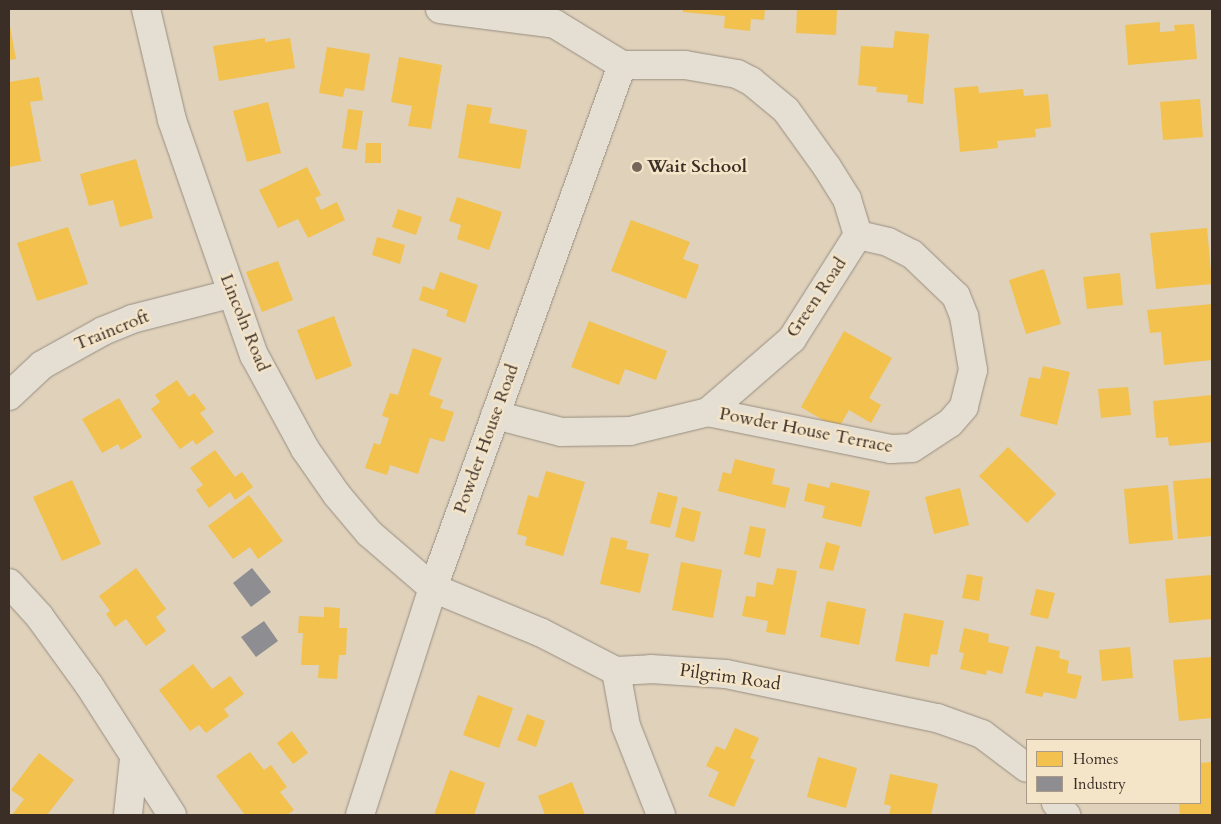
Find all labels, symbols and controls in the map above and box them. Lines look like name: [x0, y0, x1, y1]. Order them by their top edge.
place label: Wait School: [647, 156, 747, 178]
marker: Wait School: [631, 161, 643, 173]
street label: Green Road: [782, 254, 852, 342]
street label: Lincoln Road: [215, 271, 273, 375]
street label: Traincroft: [72, 306, 152, 356]
street label: Powder House Road: [450, 361, 524, 517]
street label: Powder House Terrace: [717, 404, 895, 458]
street label: Pilgrim Road: [678, 660, 782, 696]
legend: [1026, 739, 1201, 804]
text: Homes: [1073, 749, 1118, 769]
text: Industry: [1073, 774, 1126, 794]

